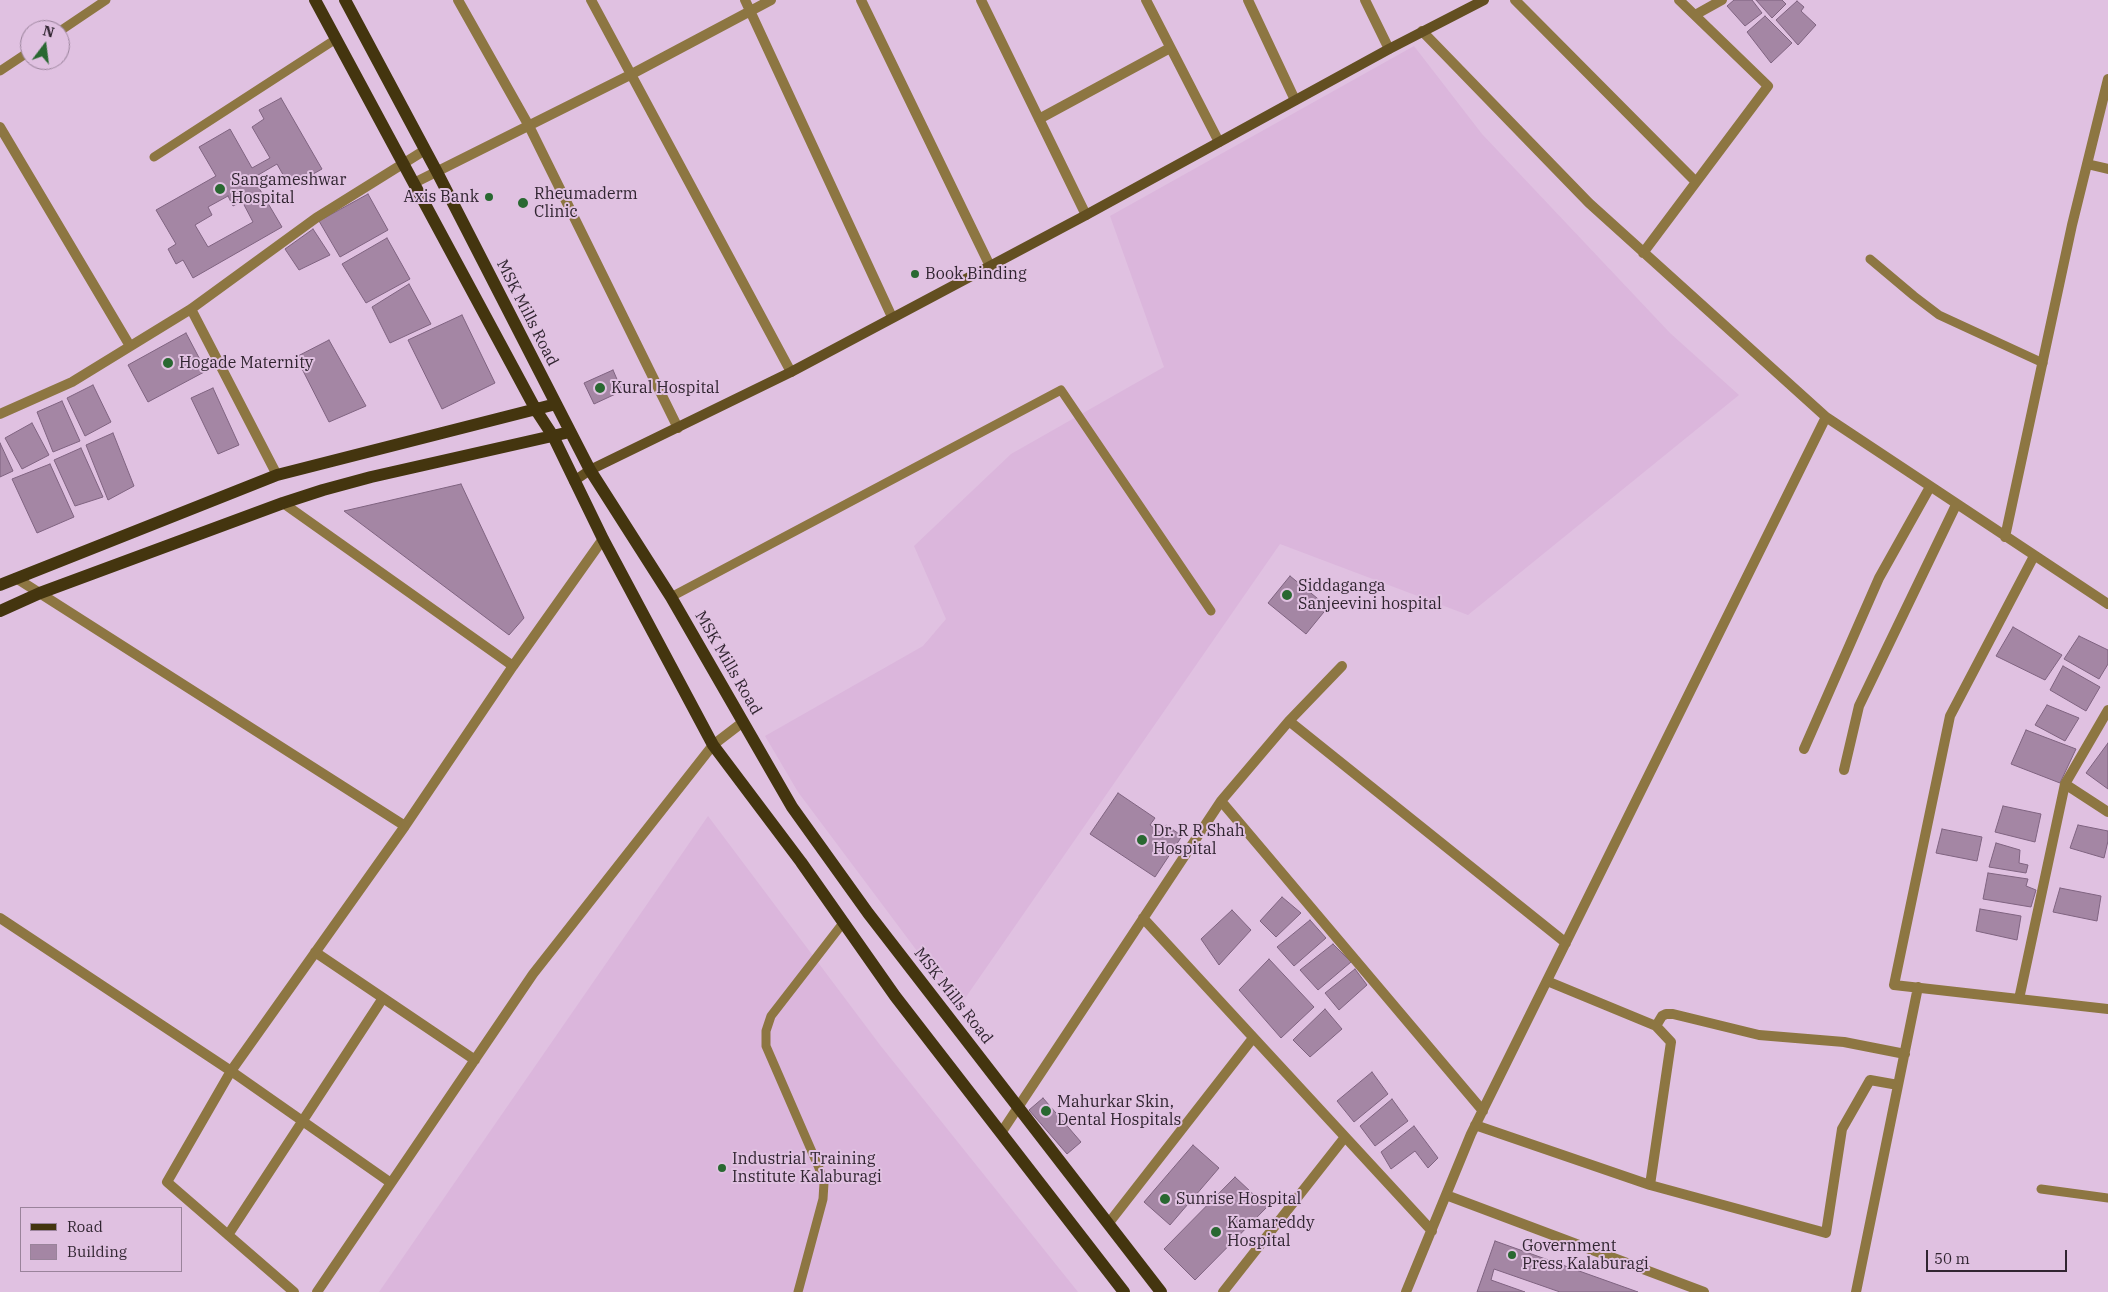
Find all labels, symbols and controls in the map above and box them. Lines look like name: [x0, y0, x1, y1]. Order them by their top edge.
north arrow: [20, 20, 70, 70]
text: N: [41, 21, 56, 42]
place label: Sangameshwar Hospital: [231, 170, 346, 208]
marker: Sangameshwar Hospital: [213, 182, 227, 196]
place label: Rheumaderm Clinic: [534, 184, 638, 222]
place label: Axis Bank: [403, 187, 479, 207]
marker: Axis Bank: [483, 191, 495, 203]
marker: Rheumaderm Clinic: [516, 196, 530, 210]
street label: MSK Mills Road: [492, 257, 562, 369]
place label: Book Binding: [925, 264, 1027, 284]
marker: Book Binding: [909, 268, 921, 280]
place label: Hogade Maternity: [179, 353, 313, 373]
marker: Hogade Maternity: [161, 356, 175, 370]
place label: Kural Hospital: [611, 378, 720, 398]
marker: Kural Hospital: [593, 381, 607, 395]
place label: Siddaganga Sanjeevini hospital: [1298, 576, 1442, 614]
marker: Siddaganga Sanjeevini hospital: [1280, 588, 1294, 602]
street label: MSK Mills Road: [691, 608, 765, 718]
place label: Dr. R R Shah Hospital: [1153, 821, 1245, 859]
marker: Dr. R R Shah Hospital: [1135, 833, 1149, 847]
street label: MSK Mills Road: [910, 944, 996, 1048]
place label: Mahurkar Skin, Dental Hospitals: [1057, 1092, 1181, 1130]
marker: Mahurkar Skin, Dental Hospitals: [1039, 1104, 1053, 1118]
place label: Industrial Training Institute Kalaburagi: [732, 1149, 882, 1187]
marker: Industrial Training Institute Kalaburagi: [716, 1162, 728, 1174]
place label: Sunrise Hospital: [1176, 1189, 1301, 1209]
marker: Sunrise Hospital: [1158, 1192, 1172, 1206]
legend: [20, 1207, 182, 1272]
place label: Kamareddy Hospital: [1227, 1213, 1315, 1251]
text: Road: [67, 1217, 103, 1236]
marker: Kamareddy Hospital: [1209, 1225, 1223, 1239]
place label: Government Press Kalaburagi: [1522, 1236, 1649, 1274]
scale bar: [1928, 1240, 2069, 1272]
text: Building: [67, 1242, 127, 1261]
marker: Government Press Kalaburagi: [1506, 1249, 1518, 1261]
text: 50 m: [1934, 1249, 1970, 1268]

